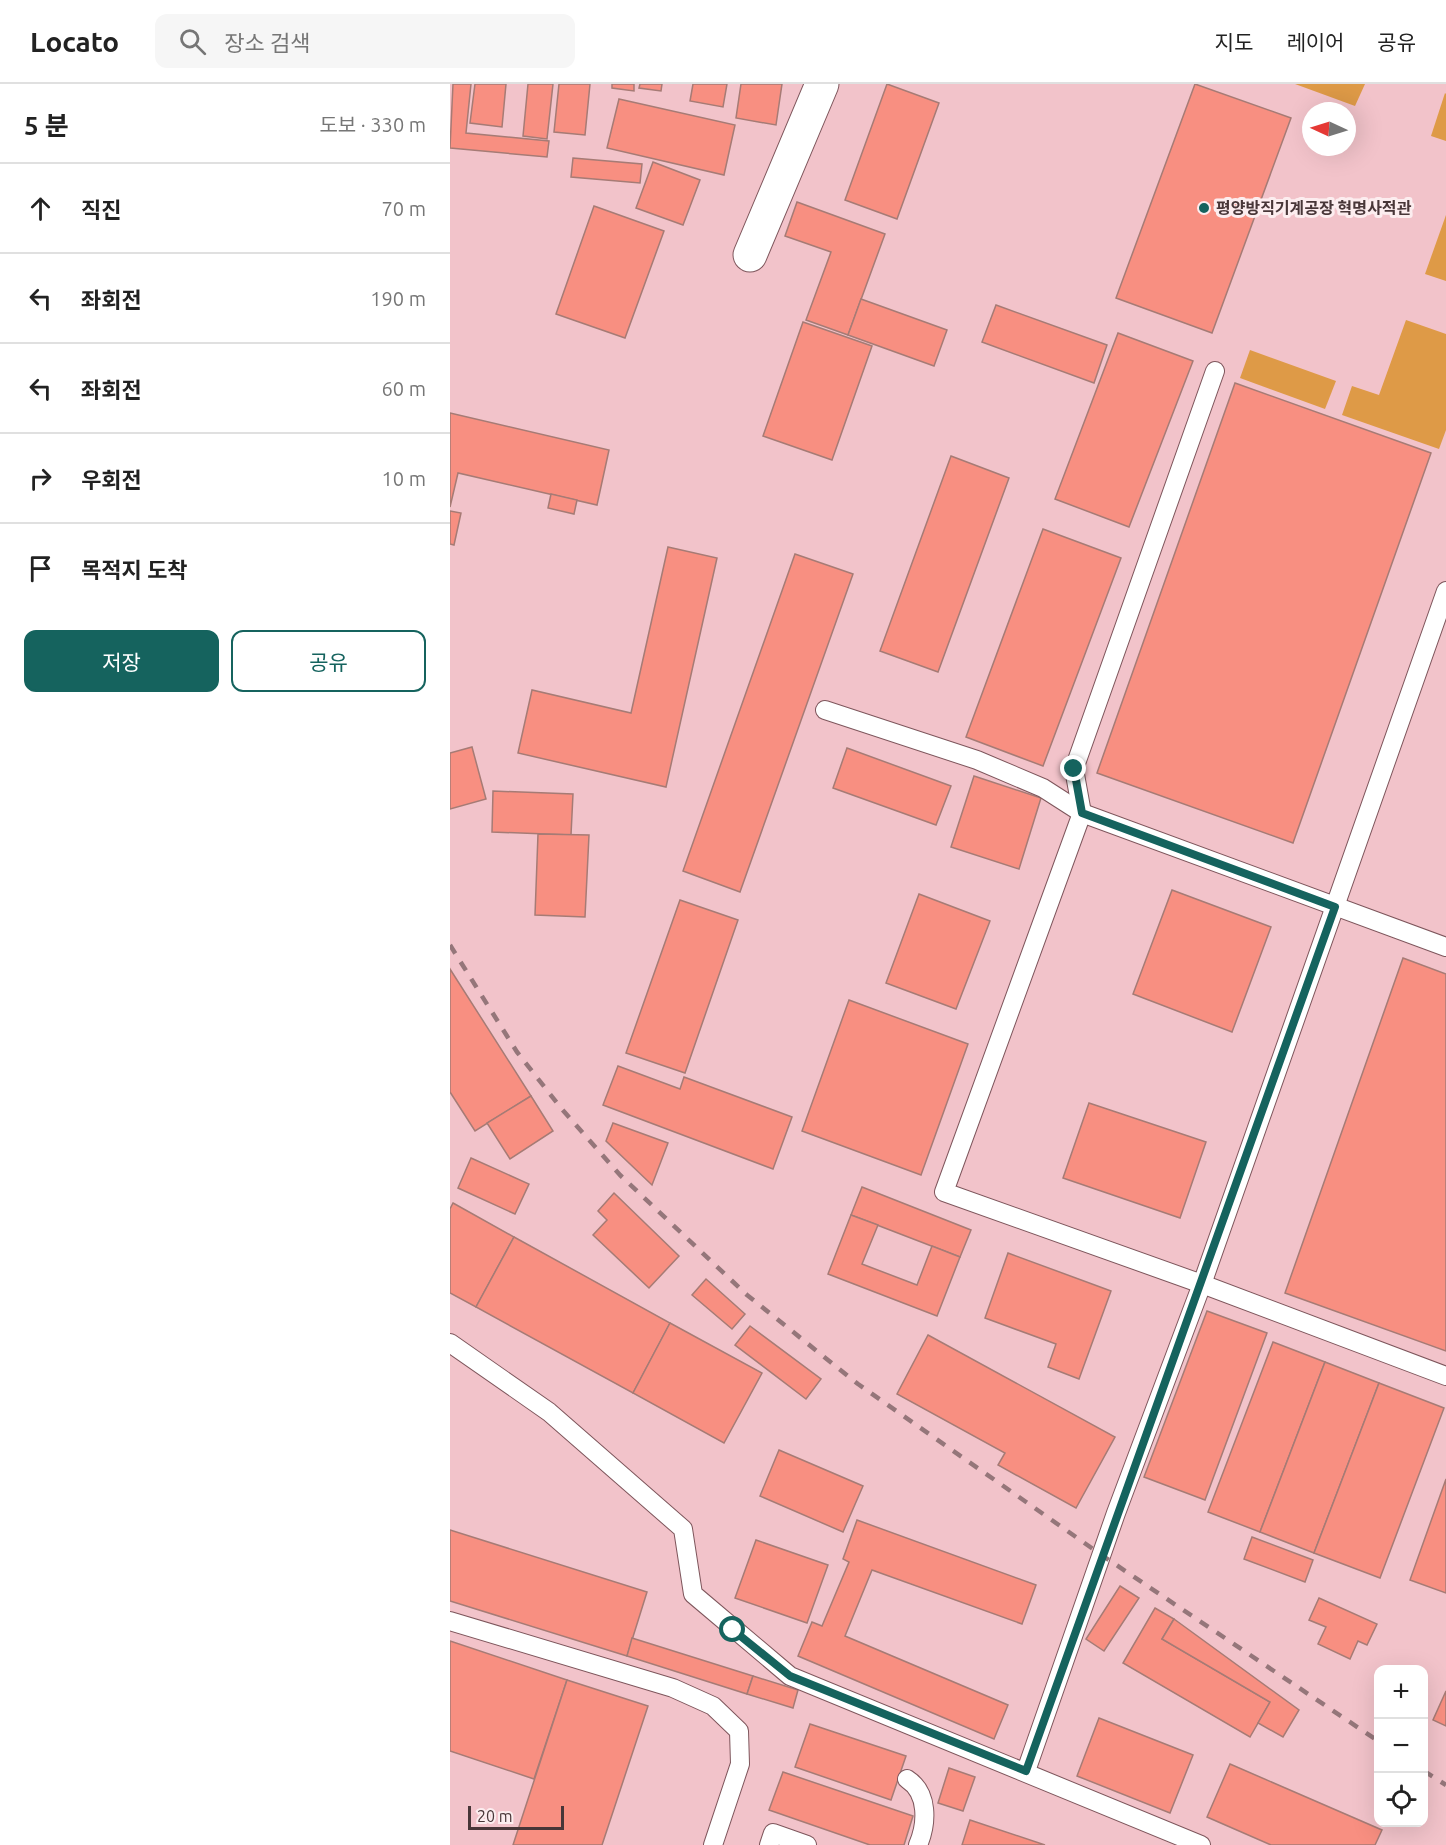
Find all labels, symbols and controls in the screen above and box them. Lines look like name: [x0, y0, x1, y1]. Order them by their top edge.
search box: [155, 14, 575, 68]
icon: search: [176, 25, 209, 58]
text: Locato: [30, 26, 119, 57]
text: 장소 검색: [224, 30, 310, 55]
text: 지도: [1215, 30, 1253, 54]
text: 레이어: [1286, 30, 1344, 54]
text: 공유: [1377, 30, 1416, 54]
north arrow: [1302, 102, 1356, 156]
text: 5 분: [24, 111, 69, 140]
text: 도보 · 330 m: [319, 113, 426, 136]
icon: ahead: [24, 192, 57, 225]
text: 직진: [81, 197, 121, 222]
text: 70 m: [382, 197, 426, 220]
place label: 평양방직기계공장 혁명사적관: [1216, 199, 1411, 217]
marker: 평양방직기계공장 혁명사적관: [1197, 201, 1211, 215]
icon: left: [24, 282, 57, 315]
text: 좌회전: [81, 287, 142, 312]
text: 190 m: [370, 287, 426, 310]
icon: left: [24, 372, 57, 405]
text: 좌회전: [81, 377, 142, 402]
text: 60 m: [382, 377, 426, 400]
icon: right: [24, 462, 57, 495]
text: 우회전: [81, 467, 142, 492]
text: 10 m: [382, 467, 426, 490]
icon: arrive: [24, 552, 57, 585]
text: 목적지 도착: [81, 557, 187, 582]
button: 저장: [24, 630, 219, 692]
button: 공유: [231, 630, 426, 692]
route end: [1060, 755, 1086, 781]
route start: [719, 1616, 745, 1642]
map controls: [1374, 1665, 1428, 1827]
button: +: [1374, 1665, 1428, 1719]
button: −: [1374, 1719, 1428, 1773]
button: locate: [1374, 1773, 1428, 1827]
scale bar: [468, 1803, 564, 1830]
text: 20 m: [477, 1807, 513, 1825]

